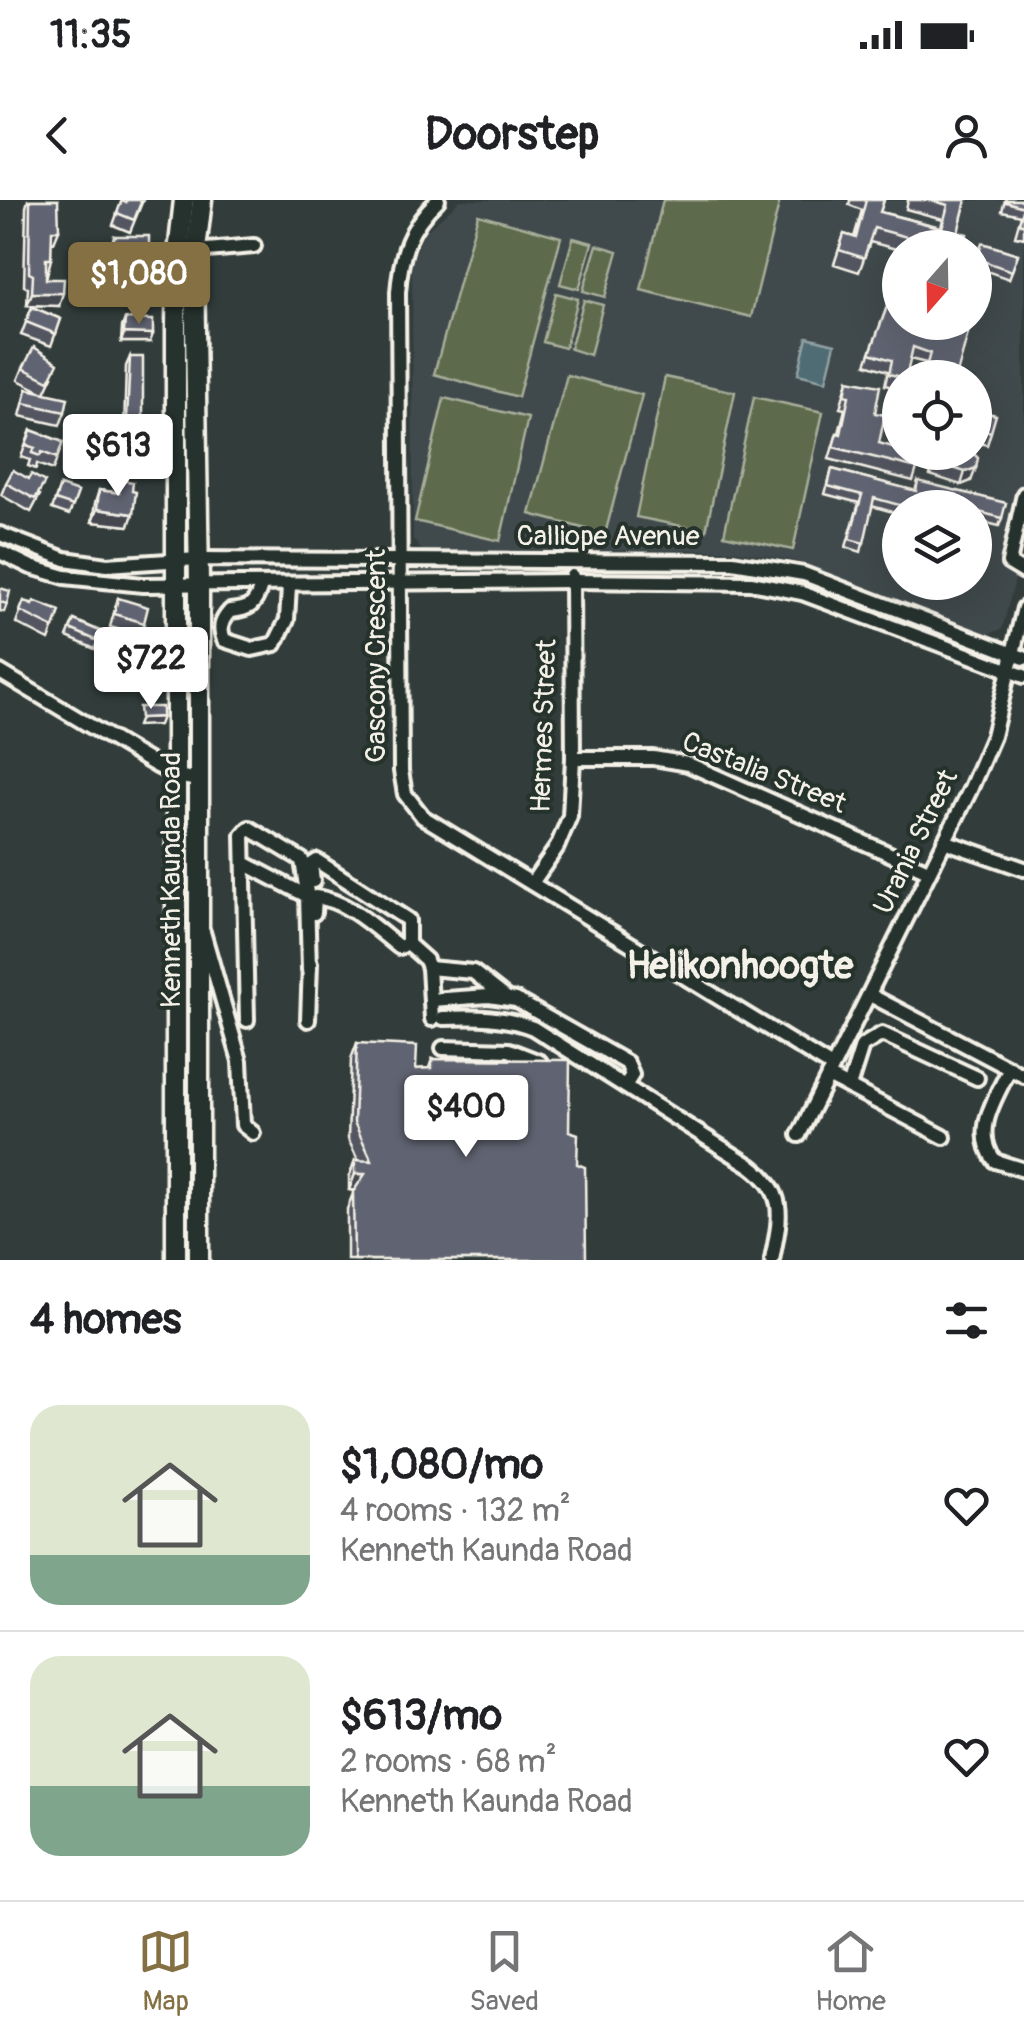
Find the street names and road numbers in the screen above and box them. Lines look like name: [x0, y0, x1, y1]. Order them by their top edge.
street label: Calliope Avenue: [516, 519, 700, 554]
street label: Gascony Crescent: [359, 548, 394, 763]
street label: Hermes Street: [523, 638, 565, 813]
street label: Castalia Street: [677, 724, 852, 822]
street label: Kenneth Kaunda Road: [154, 752, 189, 1008]
street label: Urania Street: [866, 763, 966, 920]

